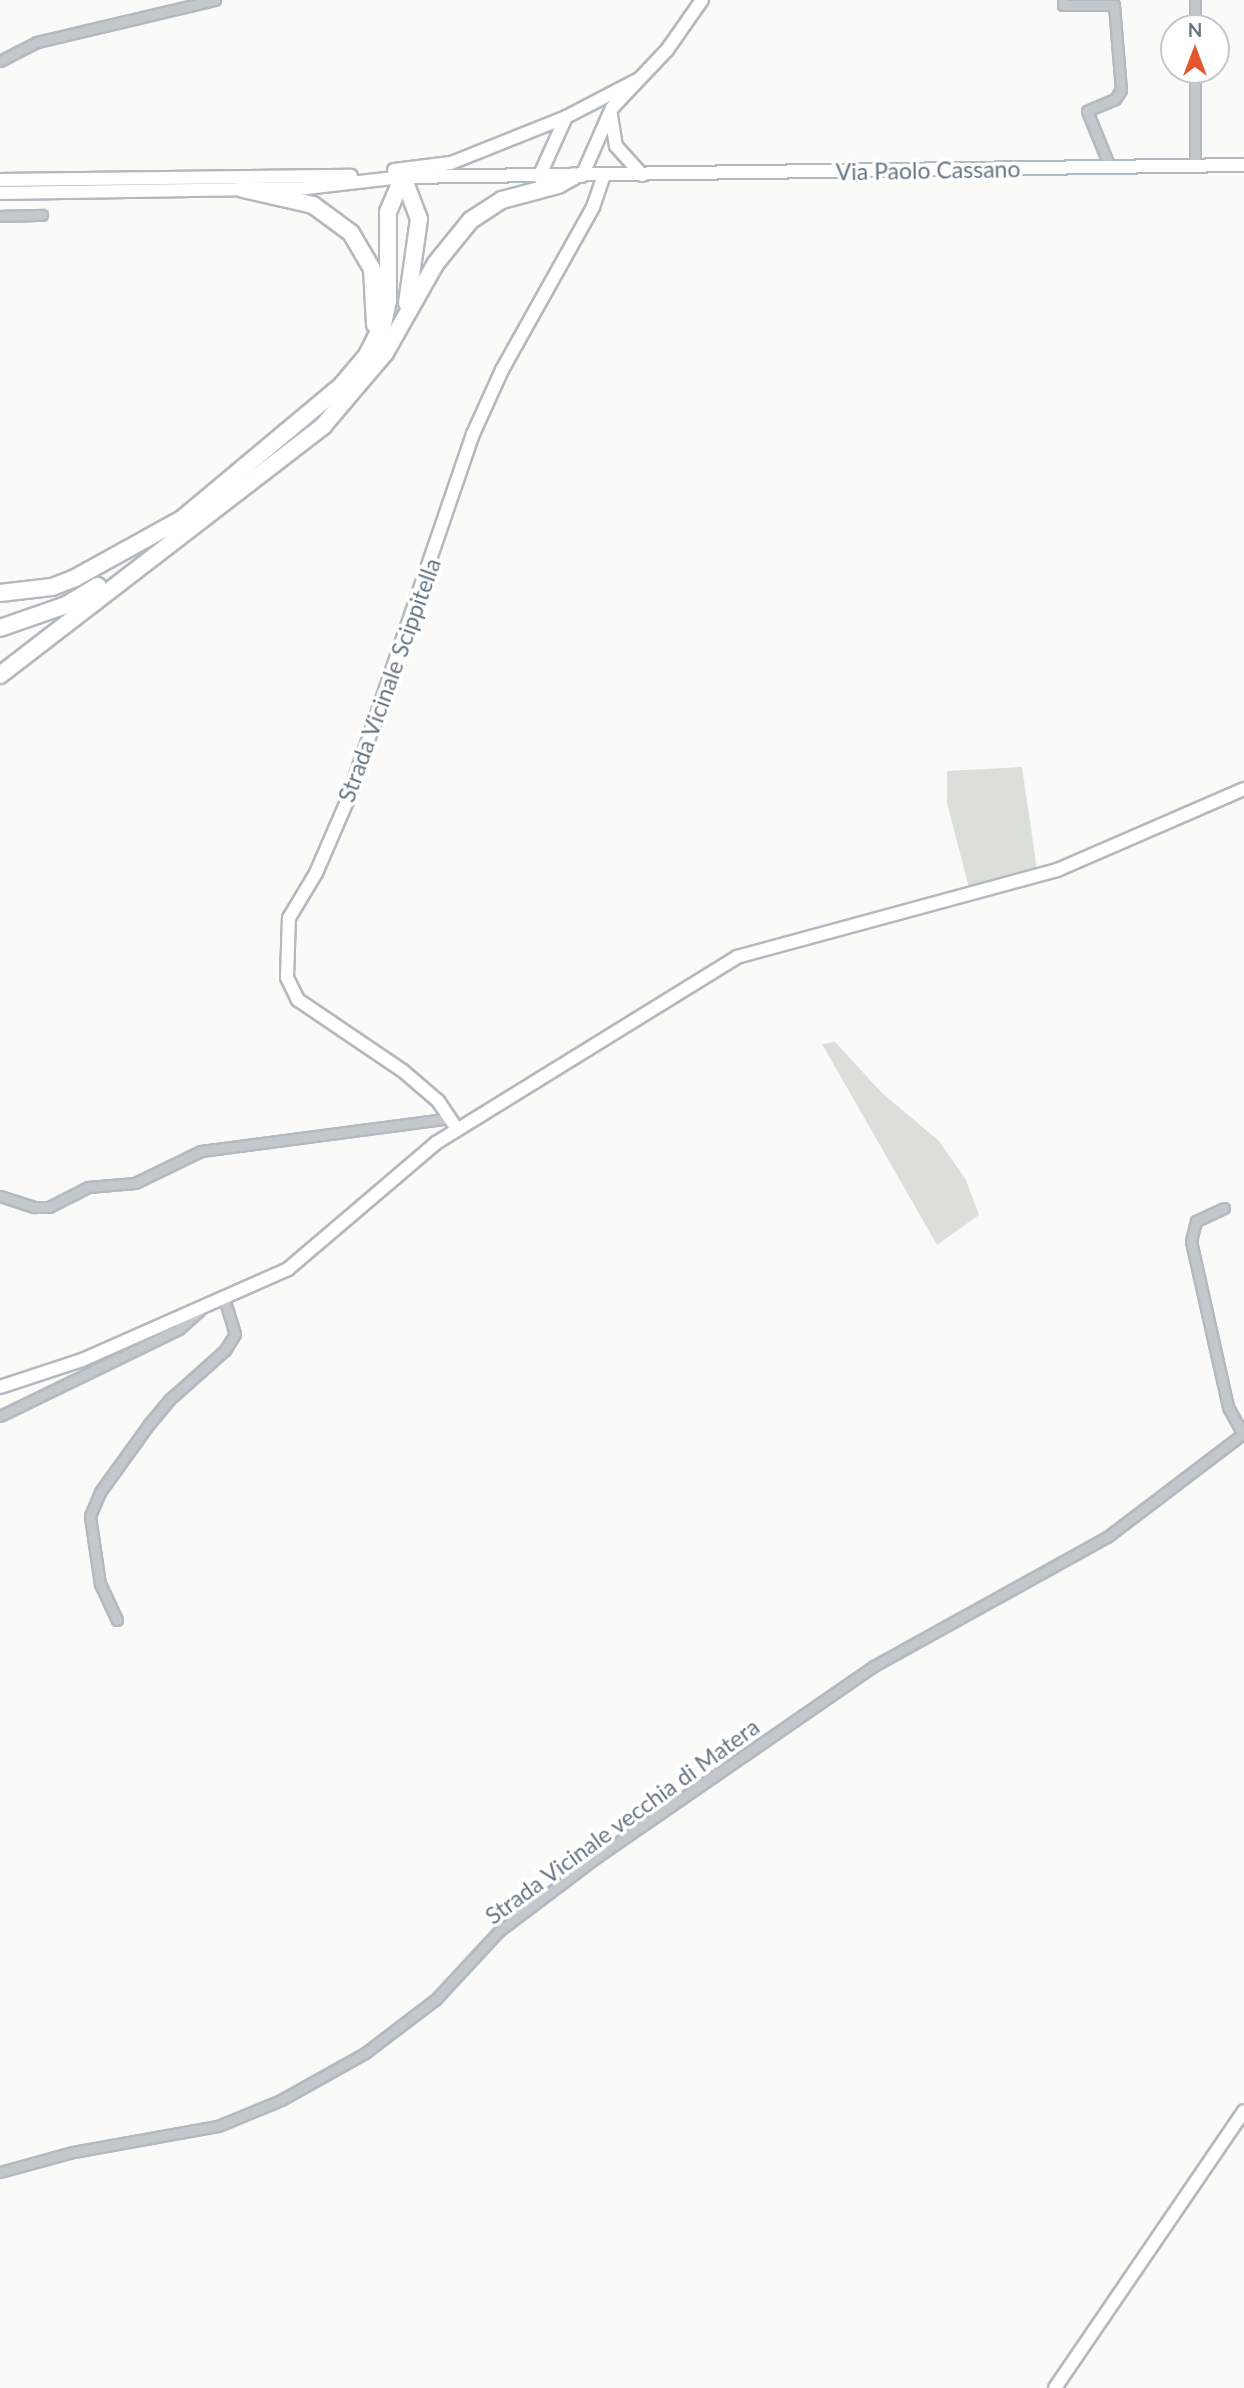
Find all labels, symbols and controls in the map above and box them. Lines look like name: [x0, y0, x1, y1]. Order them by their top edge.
north arrow: [1160, 14, 1230, 84]
text: N: [1188, 18, 1202, 41]
street label: Via Paolo Cassano: [835, 155, 1021, 185]
street label: Strada Vicinale Scippitella: [332, 554, 446, 806]
street label: Strada Vicinale vecchia di Matera: [479, 1712, 765, 1930]

